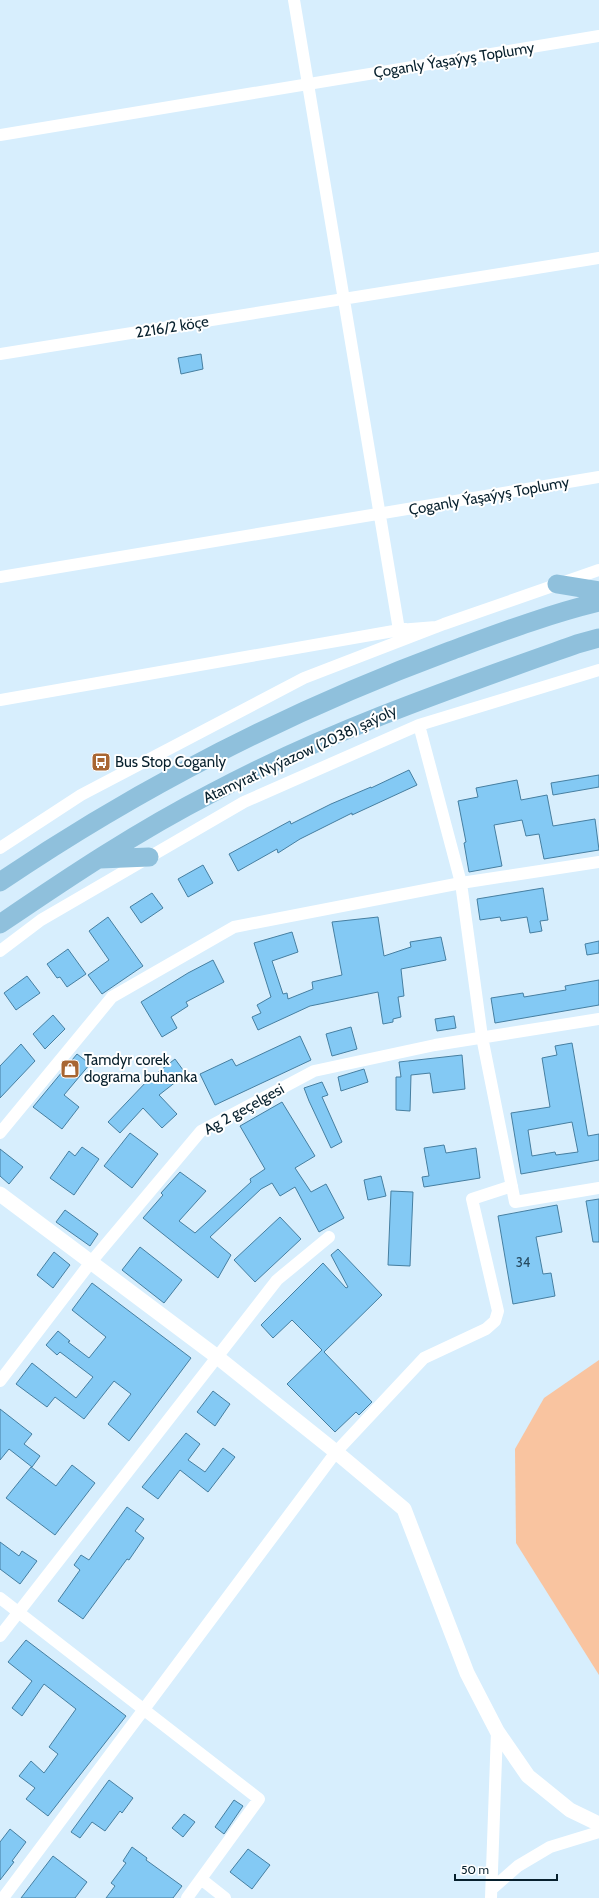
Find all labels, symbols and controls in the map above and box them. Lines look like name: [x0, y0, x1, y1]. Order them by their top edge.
street label: Çoganly Ýaşaýyş Toplumy: [372, 37, 536, 82]
street label: 2216/2 köçe: [134, 312, 210, 342]
street label: Çoganly Ýaşaýyş Toplumy: [407, 472, 571, 519]
street label: Atamyrat Nyýazow (2038) şaýoly: [200, 701, 400, 807]
bus stop icon: Bus Stop Coganly: [90, 751, 112, 773]
place label: Bus Stop Coganly: [115, 753, 227, 771]
place label: Tamdyr corek dograma buhanka: [84, 1051, 198, 1086]
shop icon: Tamdyr corek dograma buhanka: [59, 1058, 81, 1080]
street label: Ag 2 geçelgesi: [201, 1080, 287, 1138]
house number: 34: [516, 1254, 531, 1270]
scale bar: [455, 1856, 557, 1882]
text: 50 m: [461, 1862, 489, 1877]

